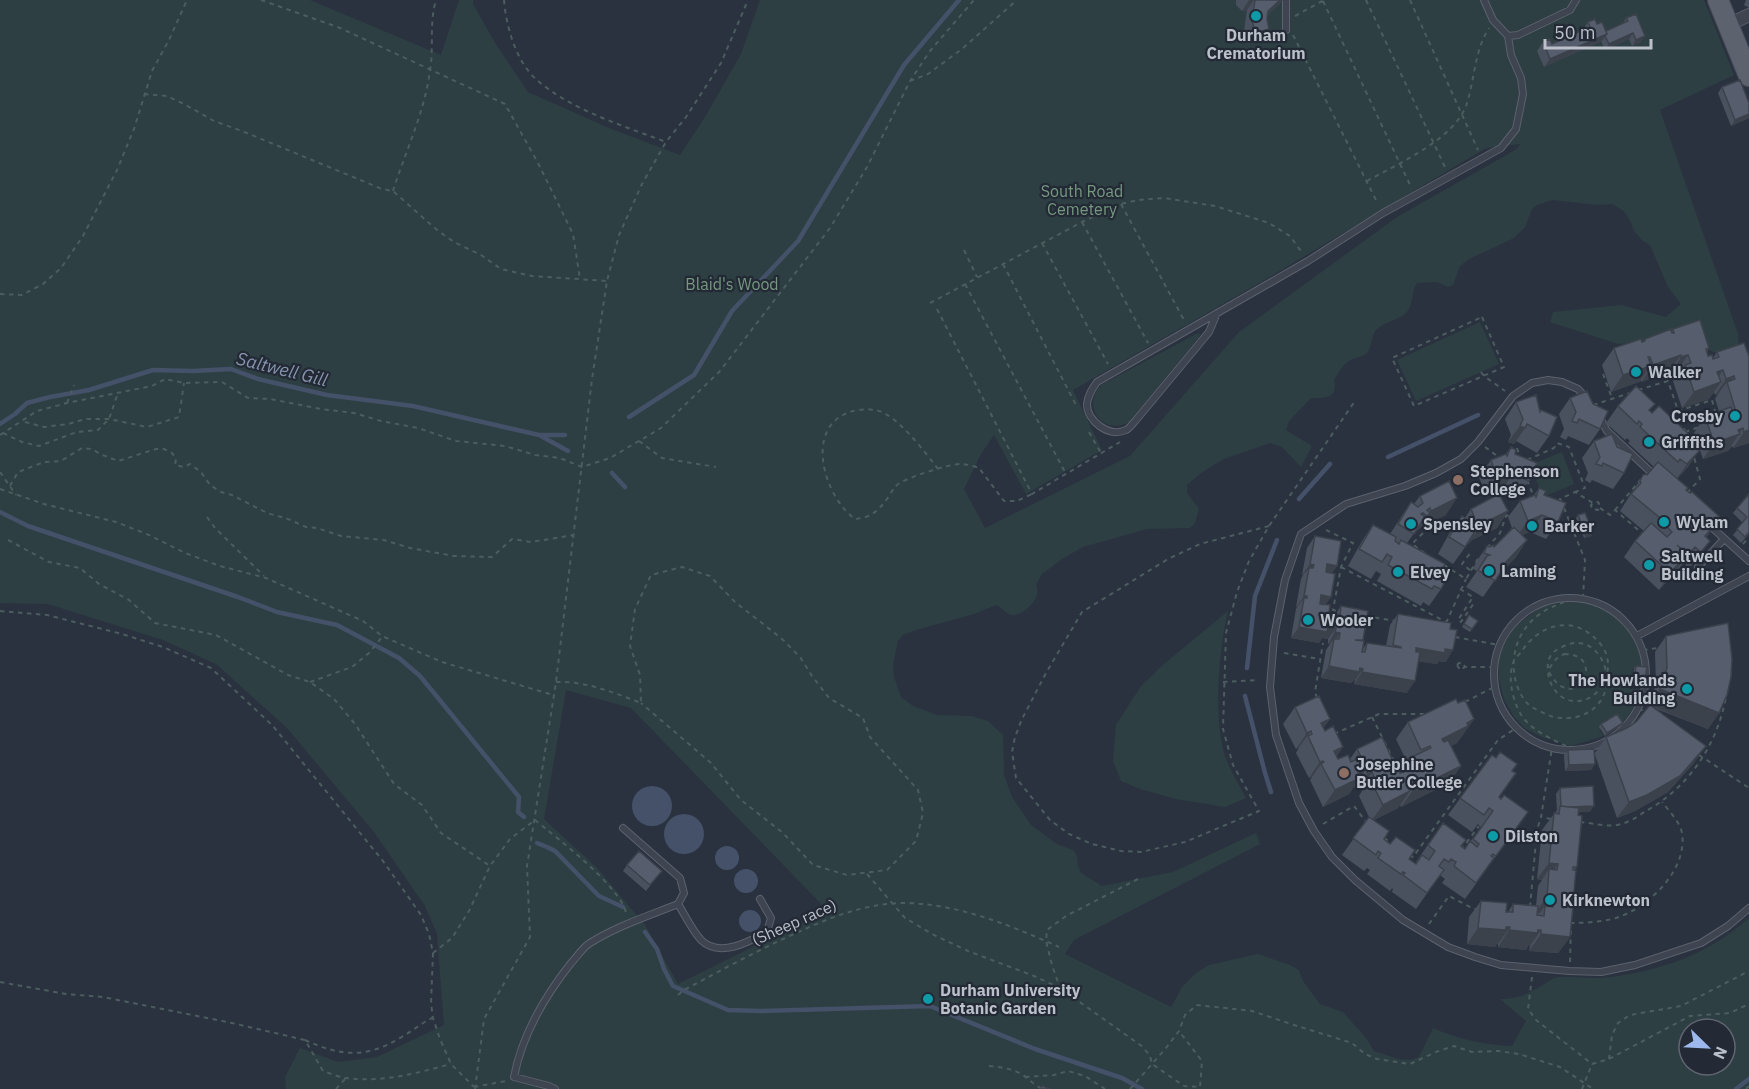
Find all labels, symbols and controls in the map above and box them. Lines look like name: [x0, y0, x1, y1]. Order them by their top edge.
marker: Durham Crematorium: [1249, 9, 1263, 23]
scale bar: [1545, 12, 1652, 50]
text: 50 m: [1554, 21, 1596, 44]
place label: Durham Crematorium: [1206, 25, 1306, 63]
park label: South Road Cemetery: [1041, 181, 1123, 219]
park label: Blaid's Wood: [685, 274, 779, 294]
water label: Saltwell Gill: [234, 347, 330, 391]
place label: Walker: [1648, 362, 1702, 382]
marker: Walker: [1629, 365, 1643, 379]
place label: Crosby: [1671, 406, 1723, 426]
marker: Crosby: [1728, 409, 1742, 423]
place label: Griffiths: [1661, 432, 1723, 452]
marker: Griffiths: [1642, 435, 1656, 449]
place label: Stephenson College: [1470, 461, 1559, 499]
marker: Stephenson College: [1451, 473, 1465, 487]
place label: Wylam: [1676, 512, 1728, 532]
place label: Spensley: [1423, 514, 1492, 534]
marker: Wylam: [1657, 515, 1671, 529]
place label: Barker: [1544, 516, 1595, 536]
marker: Spensley: [1404, 517, 1418, 531]
marker: Barker: [1525, 519, 1539, 533]
place label: Saltwell Building: [1661, 546, 1723, 584]
marker: Saltwell Building: [1642, 558, 1656, 572]
place label: Laming: [1501, 561, 1556, 581]
place label: Elvey: [1410, 562, 1451, 582]
marker: Laming: [1482, 564, 1496, 578]
marker: Elvey: [1391, 565, 1405, 579]
place label: Wooler: [1320, 610, 1374, 630]
marker: Wooler: [1301, 613, 1315, 627]
place label: The Howlands Building: [1568, 670, 1675, 708]
marker: The Howlands Building: [1680, 682, 1694, 696]
place label: Josephine Butler College: [1356, 754, 1462, 792]
marker: Josephine Butler College: [1337, 766, 1351, 780]
place label: Dilston: [1505, 826, 1558, 846]
marker: Dilston: [1486, 829, 1500, 843]
place label: Kirknewton: [1562, 890, 1650, 910]
marker: Kirknewton: [1543, 893, 1557, 907]
street label: (Sheep race): [748, 894, 840, 950]
place label: Durham University Botanic Garden: [940, 980, 1081, 1018]
marker: Durham University Botanic Garden: [921, 992, 935, 1006]
north arrow: [1677, 1017, 1737, 1077]
text: N: [1709, 1044, 1732, 1062]

